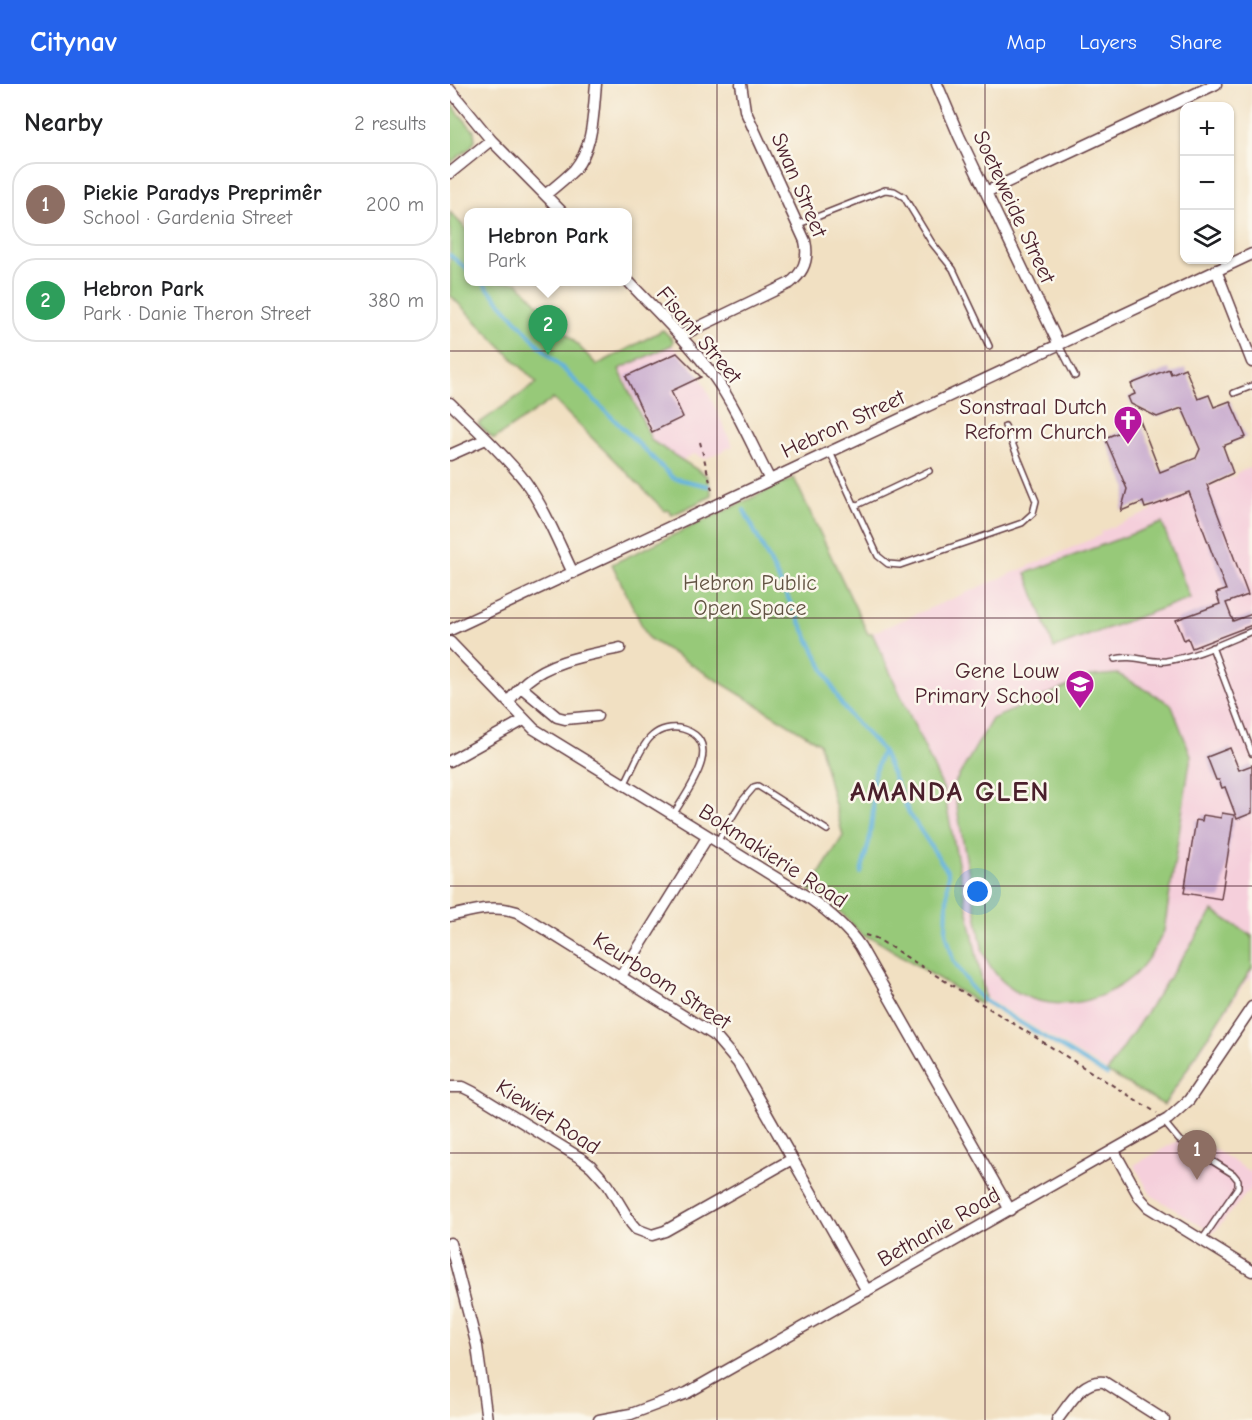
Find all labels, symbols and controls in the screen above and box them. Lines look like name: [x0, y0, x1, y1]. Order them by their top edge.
text: Citynav: [30, 26, 117, 58]
text: Map: [1007, 30, 1046, 54]
text: Layers: [1079, 30, 1137, 54]
text: Share: [1170, 30, 1222, 54]
map controls: [1180, 102, 1234, 264]
button: +: [1180, 102, 1234, 156]
text: Nearby: [24, 108, 103, 138]
text: 2 results: [354, 112, 426, 135]
street label: Soeteweide Street: [967, 127, 1061, 288]
street label: Swan Street: [765, 129, 833, 242]
button: −: [1180, 156, 1234, 210]
text: Piekie Paradys Preprimêr: [83, 180, 322, 206]
text: 1: [42, 193, 49, 216]
text: 200 m: [366, 193, 424, 216]
text: School · Gardenia Street: [83, 206, 292, 229]
popup: [464, 208, 632, 286]
button: layers: [1180, 210, 1234, 264]
text: Hebron Park: [488, 223, 608, 249]
text: Park: [488, 249, 526, 272]
text: Hebron Park: [83, 276, 204, 302]
street label: Fisant Street: [651, 281, 748, 389]
text: 2: [41, 289, 50, 312]
text: 380 m: [368, 289, 424, 312]
text: Park · Danie Theron Street: [83, 302, 311, 325]
pin: 2: [528, 306, 568, 355]
street label: Hebron Street: [777, 384, 910, 464]
place label: Sonstraal Dutch Reform Church: [959, 394, 1107, 445]
church icon: Sonstraal Dutch Reform Church: [1112, 404, 1144, 446]
park label: Hebron Public Open Space: [683, 570, 817, 621]
place label: Gene Louw Primary School: [915, 658, 1059, 709]
school or university icon: Gene Louw Primary School: [1064, 668, 1096, 710]
district label: AMANDA GLEN: [850, 776, 1050, 808]
street label: Bokmakierie Road: [694, 798, 852, 914]
your location: [963, 877, 992, 906]
street label: Keurboom Street: [588, 927, 736, 1036]
street label: Kiewiet Road: [491, 1074, 605, 1160]
pin: 1: [1178, 1130, 1216, 1180]
street label: Bethanie Road: [873, 1181, 1005, 1273]

